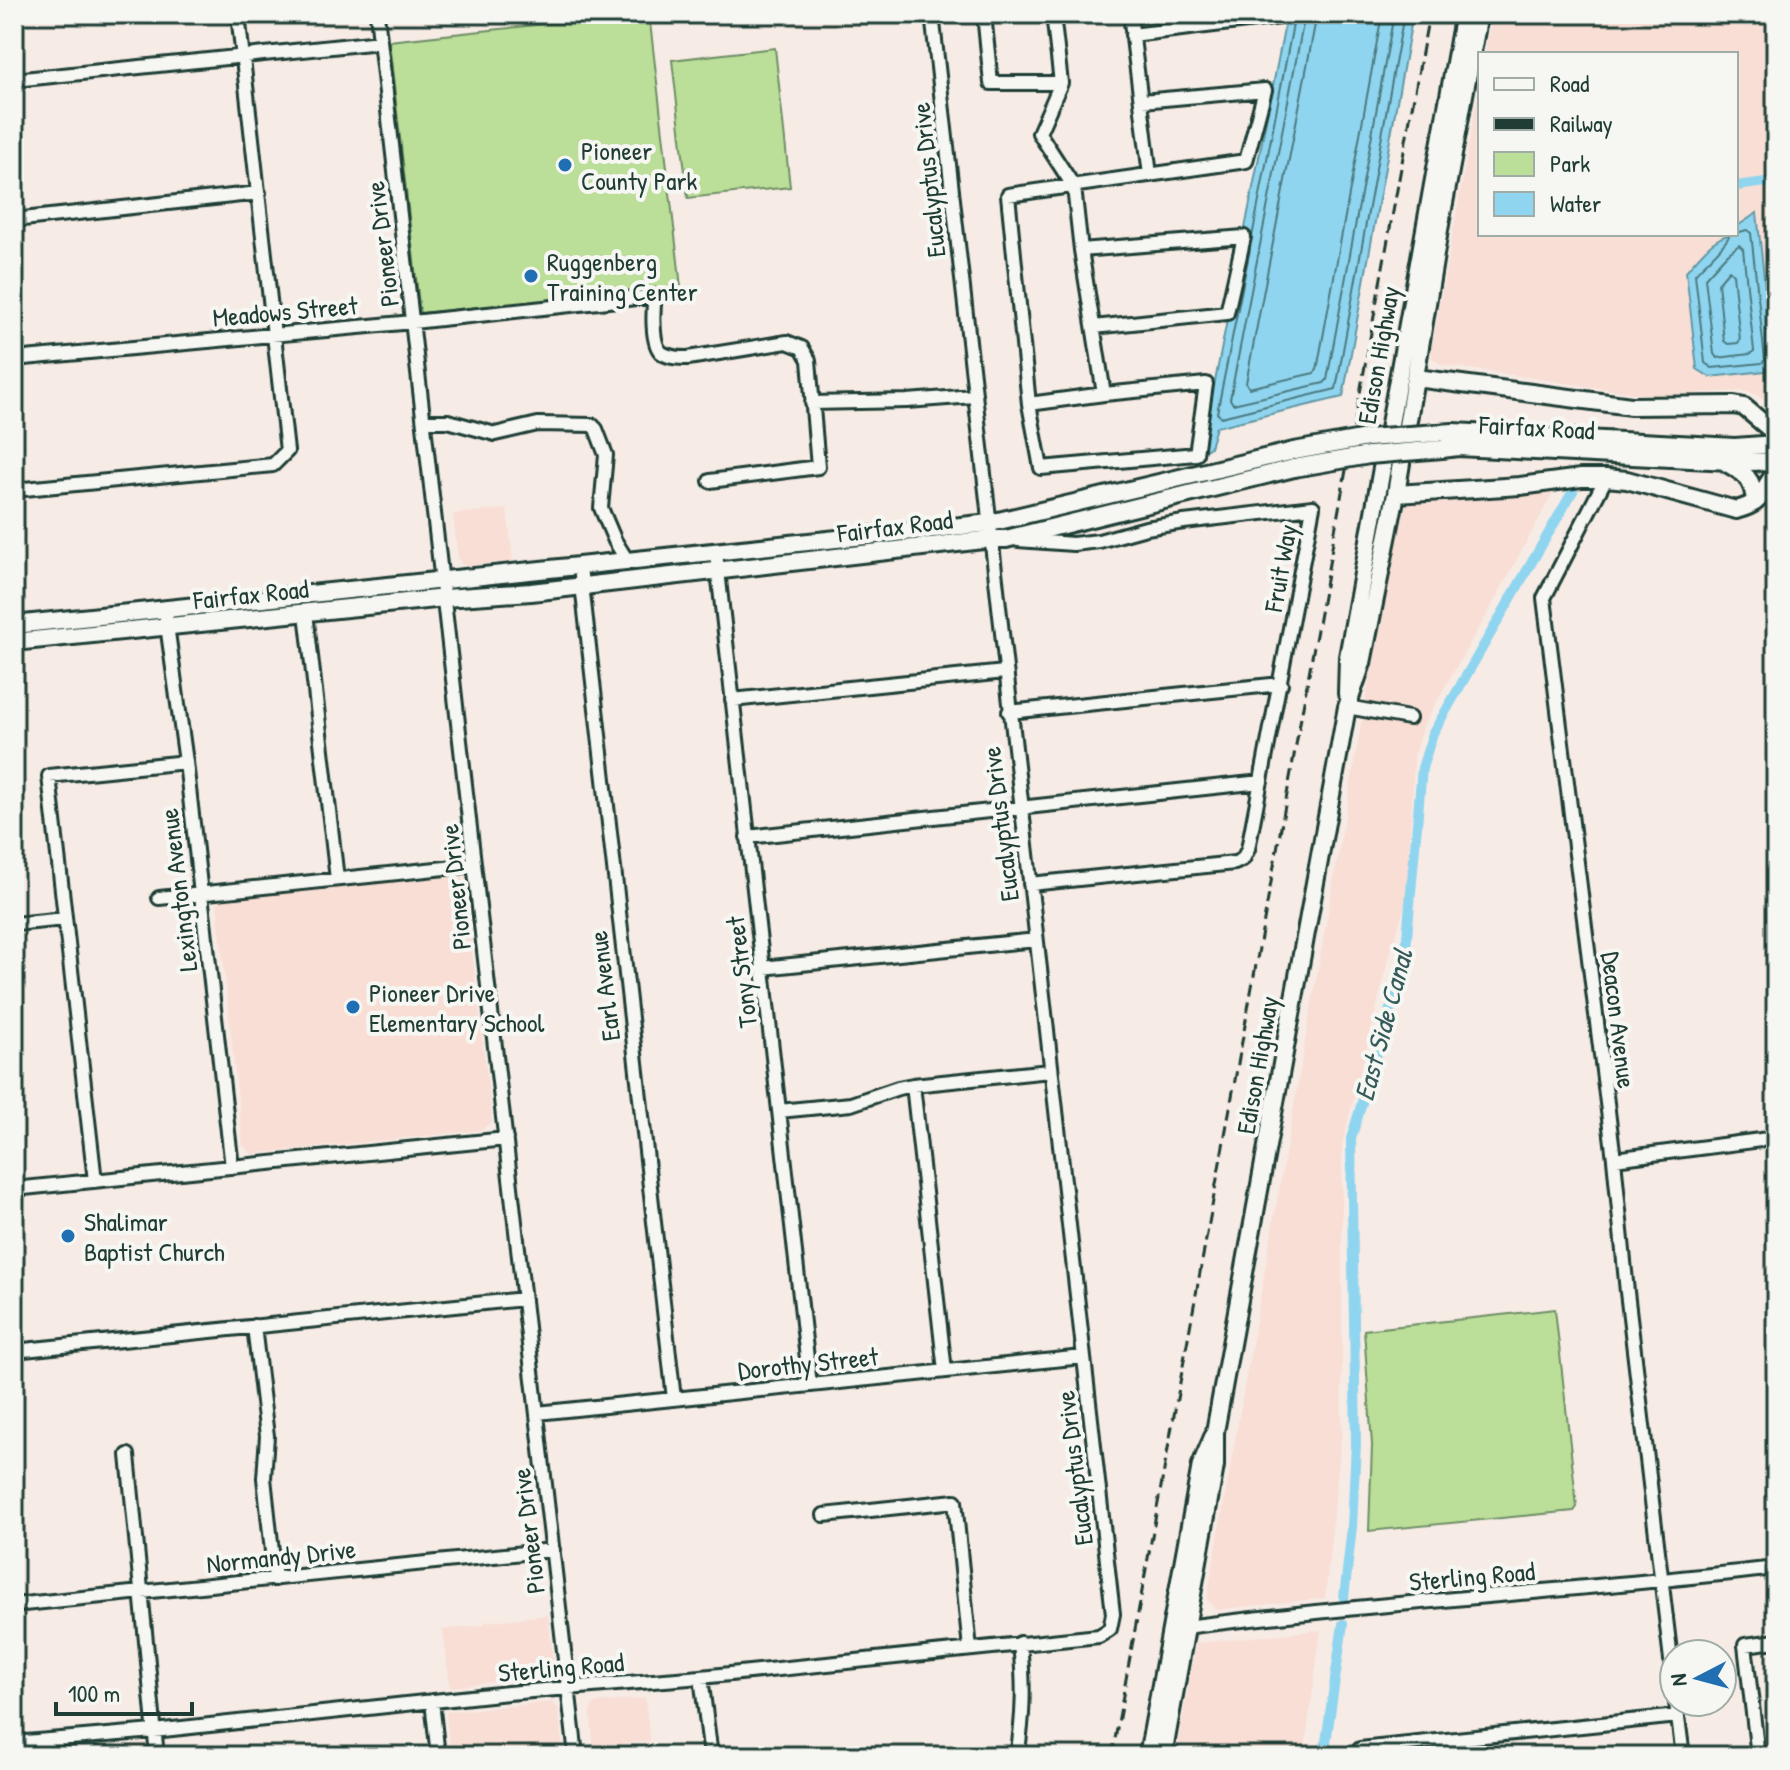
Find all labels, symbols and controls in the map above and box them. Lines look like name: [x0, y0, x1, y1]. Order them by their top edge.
legend: [1478, 52, 1738, 236]
text: Road: [1550, 67, 1589, 99]
street label: Eucalyptus Drive: [902, 101, 954, 259]
text: Railway: [1550, 107, 1613, 139]
place label: Pioneer County Park: [581, 133, 698, 198]
text: Park: [1550, 147, 1590, 179]
marker: Pioneer County Park: [556, 156, 574, 174]
street label: Pioneer Drive: [357, 179, 407, 309]
text: Water: [1550, 187, 1601, 219]
place label: Ruggenberg Training Center: [547, 244, 698, 309]
marker: Ruggenberg Training Center: [522, 267, 540, 285]
street label: Edison Highway: [1349, 283, 1407, 427]
street label: Meadows Street: [211, 287, 360, 335]
street label: Fairfax Road: [1477, 406, 1596, 447]
street label: Fairfax Road: [835, 502, 954, 551]
street label: Fruit Way: [1255, 522, 1305, 615]
street label: Fairfax Road: [191, 571, 310, 618]
street label: Eucalyptus Drive: [973, 745, 1027, 903]
street label: Lexington Avenue: [151, 807, 205, 973]
street label: Pioneer Drive: [431, 822, 479, 952]
street label: Tony Street: [717, 913, 765, 1030]
street label: Earl Avenue: [580, 929, 628, 1043]
water label: East Side Canal: [1345, 944, 1422, 1105]
street label: Deacon Avenue: [1593, 950, 1645, 1090]
place label: Pioneer Drive Elementary School: [369, 975, 545, 1040]
street label: Edison Highway: [1228, 993, 1286, 1137]
marker: Pioneer Drive Elementary School: [344, 998, 362, 1016]
place label: Shalimar Baptist Church: [84, 1204, 225, 1269]
marker: Shalimar Baptist Church: [59, 1227, 77, 1245]
street label: Dorothy Street: [736, 1338, 881, 1388]
street label: Eucalyptus Drive: [1047, 1389, 1101, 1547]
street label: Pioneer Drive: [503, 1466, 553, 1596]
street label: Normandy Drive: [205, 1531, 357, 1581]
street label: Sterling Road: [1408, 1553, 1536, 1599]
north arrow: [1658, 1638, 1738, 1718]
street label: Sterling Road: [497, 1644, 625, 1690]
scale bar: [56, 1666, 192, 1716]
text: N: [1663, 1672, 1694, 1687]
text: 100 m: [68, 1677, 120, 1709]

